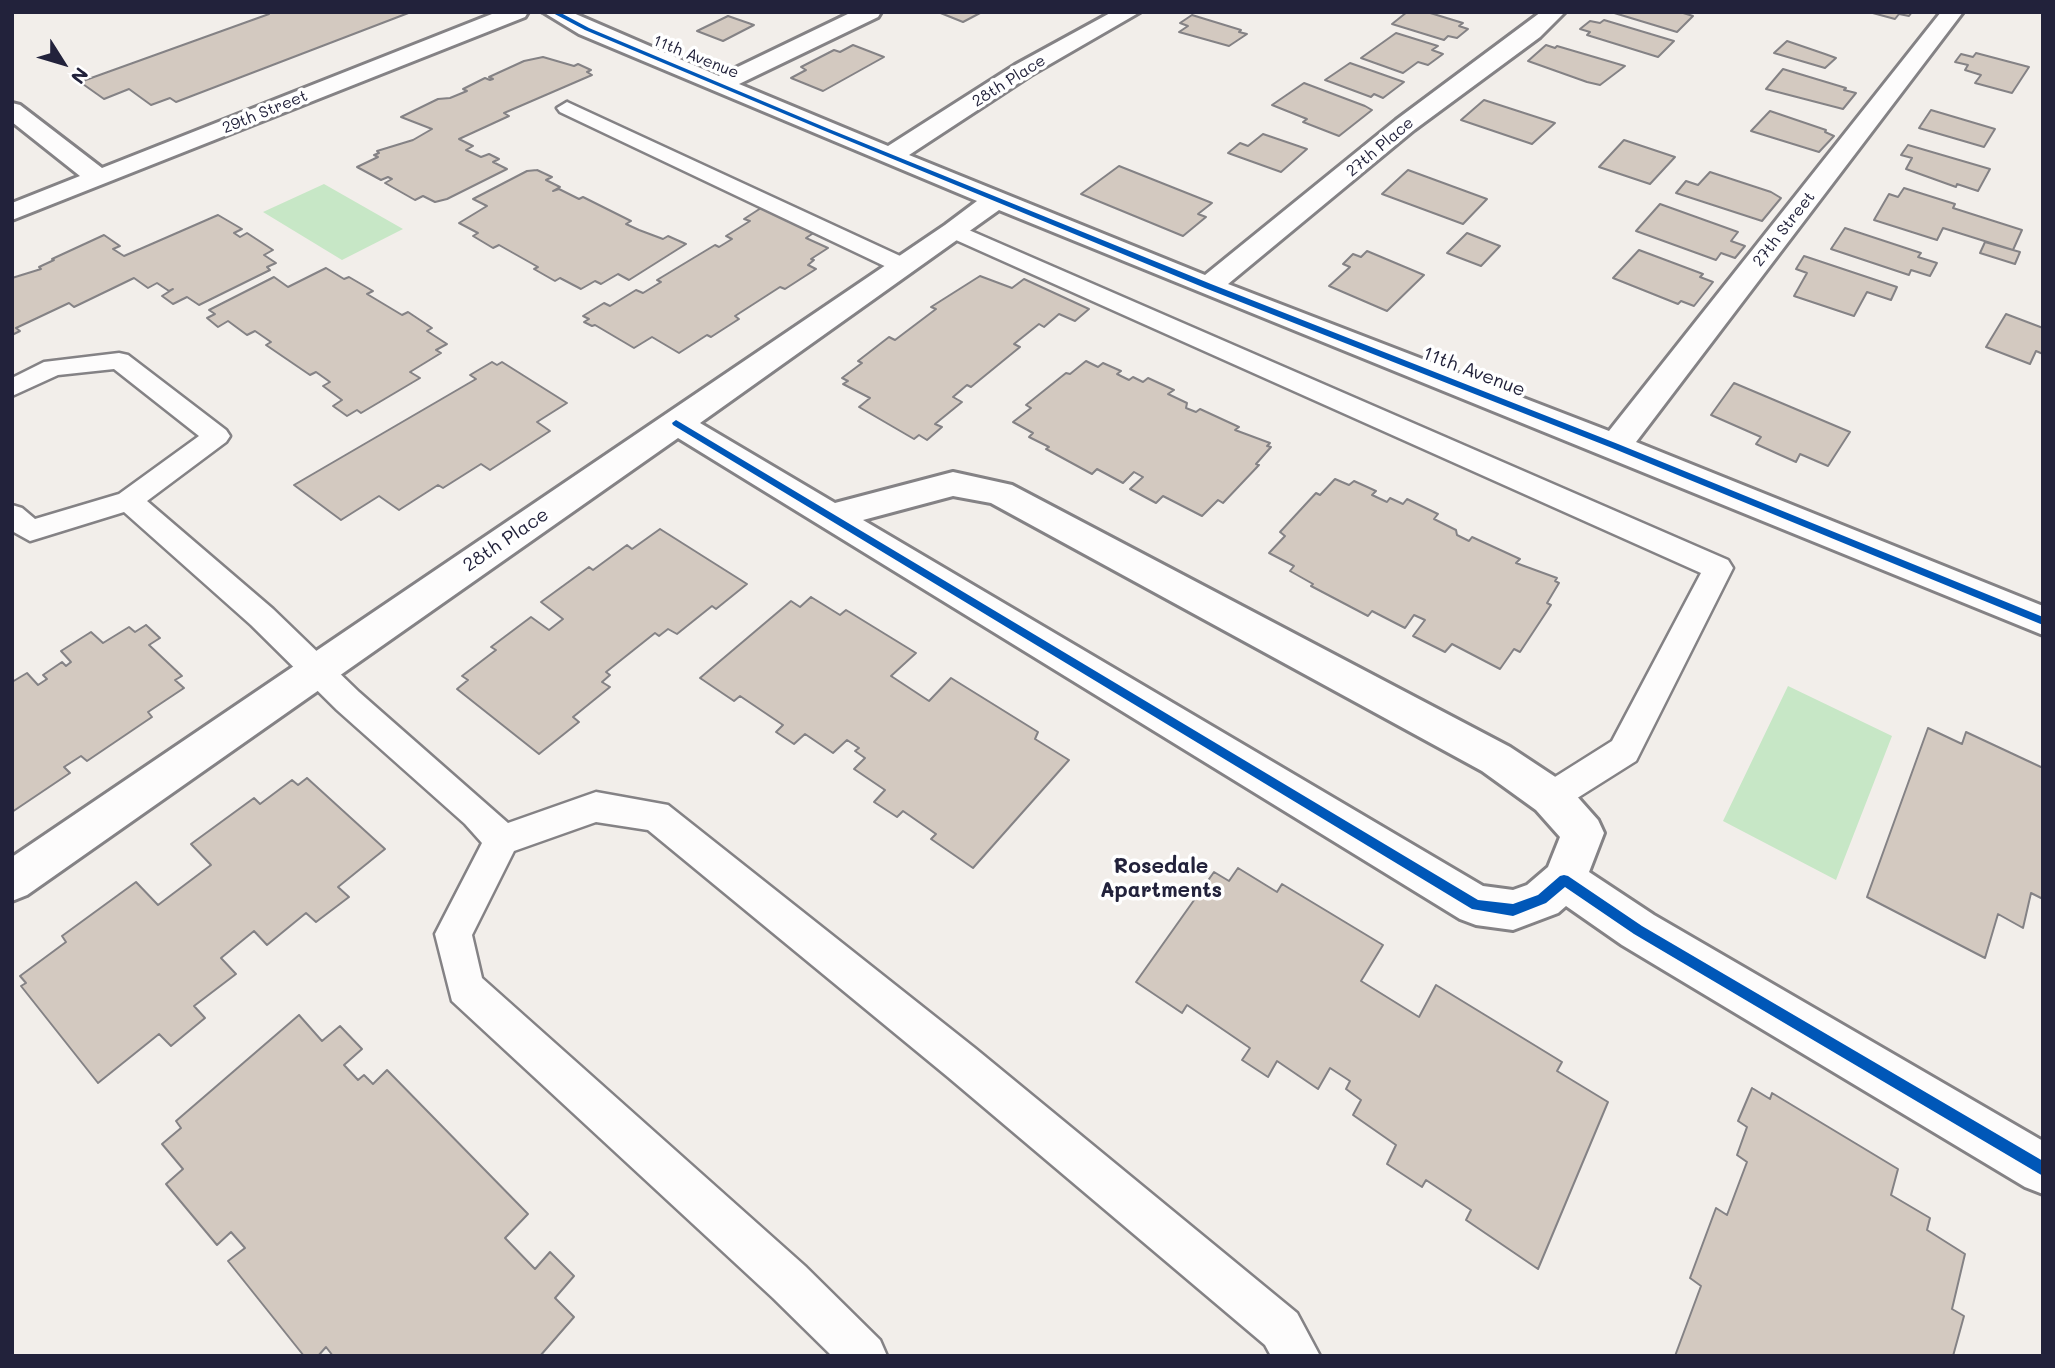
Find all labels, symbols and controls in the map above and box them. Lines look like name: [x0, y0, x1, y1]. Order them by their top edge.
north arrow: [28, 28, 98, 98]
street label: 11th Avenue: [650, 31, 742, 83]
street label: 28th Place: [969, 51, 1049, 111]
text: N: [66, 63, 94, 89]
street label: 29th Street: [219, 86, 311, 138]
street label: 27th Place: [1342, 113, 1418, 181]
street label: 27th Street: [1749, 188, 1819, 270]
street label: 11th Avenue: [1420, 342, 1528, 402]
street label: 28th Place: [459, 503, 553, 577]
district label: Rosedale Apartments: [1100, 854, 1222, 904]

